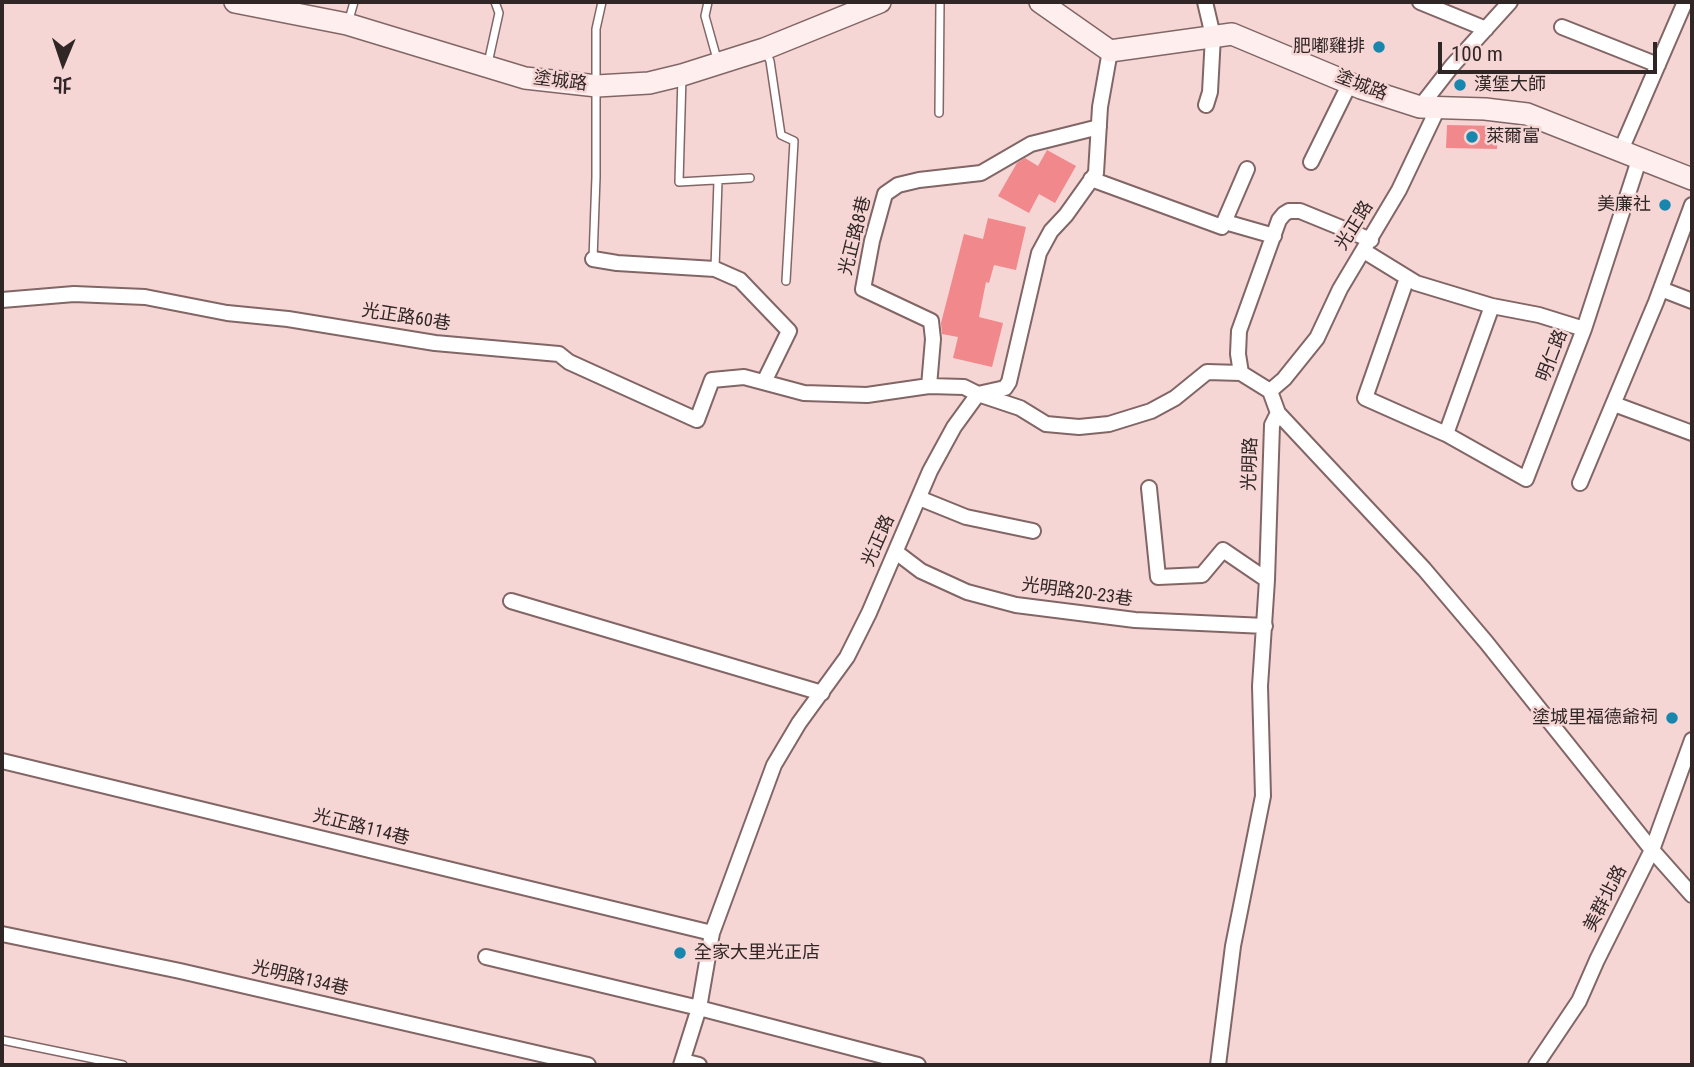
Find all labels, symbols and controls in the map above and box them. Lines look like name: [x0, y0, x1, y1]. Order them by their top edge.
north arrow: [28, 28, 98, 98]
scale bar: [1442, 28, 1661, 72]
place label: 肥嘟雞排: [1293, 36, 1365, 58]
marker: 肥嘟雞排: [1371, 39, 1387, 55]
text: 100 m: [1451, 42, 1503, 66]
street label: 塗城路: [1332, 66, 1390, 106]
street label: 塗城路: [532, 68, 588, 96]
text: 北: [52, 73, 72, 96]
place label: 漢堡大師: [1474, 74, 1546, 96]
marker: 漢堡大師: [1452, 77, 1468, 93]
place label: 萊爾富: [1486, 126, 1540, 148]
marker: 萊爾富: [1464, 129, 1480, 145]
street label: 光正路8巷: [836, 194, 876, 278]
place label: 美廉社: [1597, 194, 1651, 216]
street label: 光正路: [1332, 197, 1378, 255]
marker: 美廉社: [1657, 197, 1673, 213]
street label: 光正路60巷: [360, 300, 452, 336]
street label: 明仁路: [1533, 327, 1573, 385]
street label: 光明路: [1239, 437, 1263, 491]
street label: 光正路: [858, 512, 900, 570]
street label: 光明路20-23巷: [1020, 575, 1134, 611]
place label: 塗城里福德爺祠: [1532, 707, 1658, 729]
marker: 塗城里福德爺祠: [1664, 710, 1680, 726]
street label: 光正路114巷: [311, 806, 411, 850]
street label: 美群北路: [1580, 862, 1632, 936]
place label: 全家大里光正店: [694, 942, 820, 964]
marker: 全家大里光正店: [672, 945, 688, 961]
street label: 光明路134巷: [250, 957, 350, 1001]

